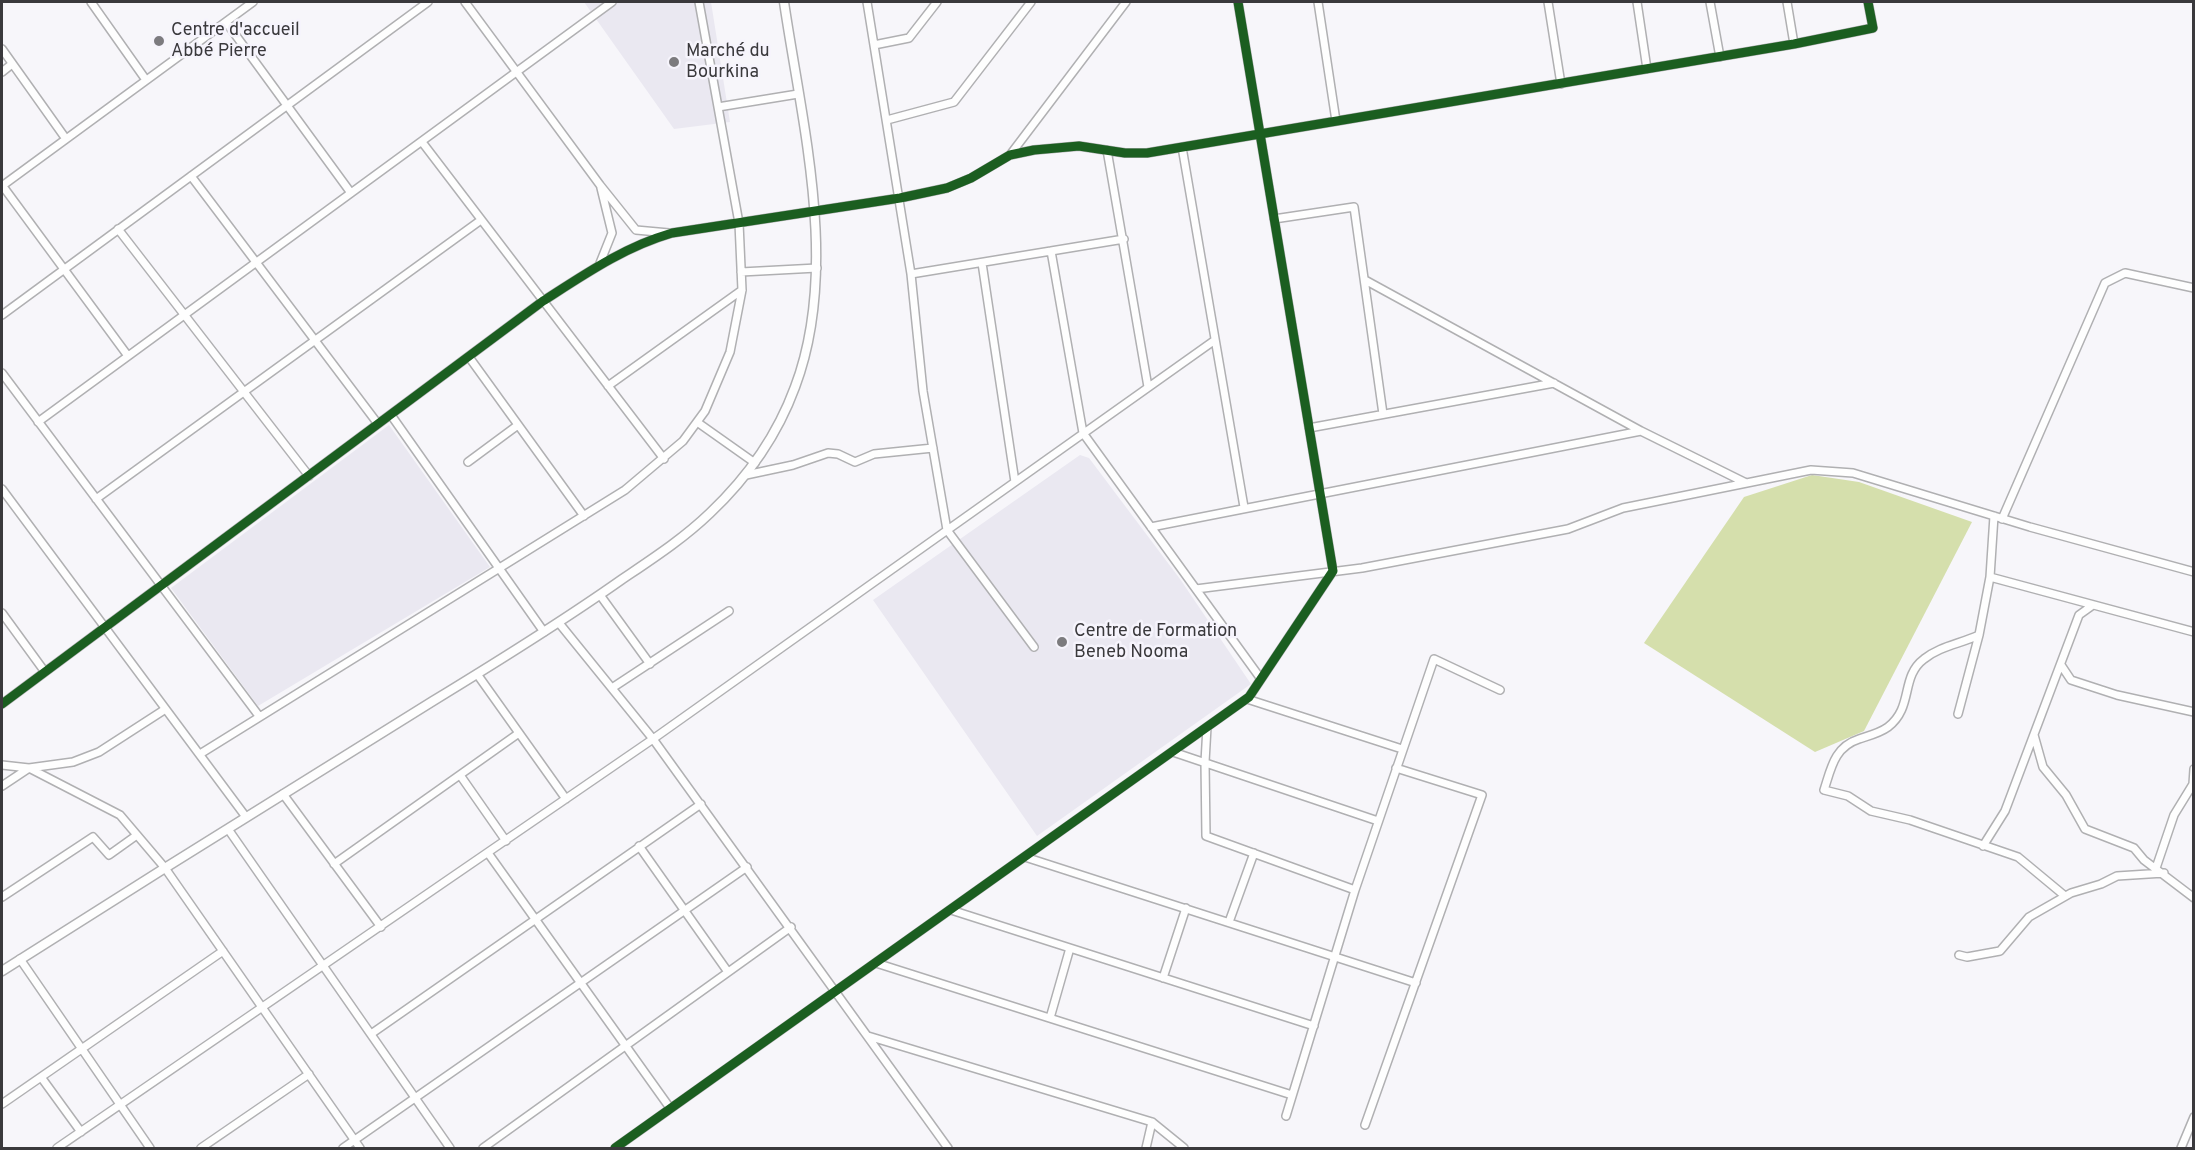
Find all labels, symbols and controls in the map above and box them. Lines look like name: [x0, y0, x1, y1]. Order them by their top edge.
place label: Centre d'accueil Abbé Pierre: [171, 20, 300, 63]
marker: Centre d'accueil Abbé Pierre: [152, 34, 166, 48]
place label: Marché du Bourkina: [686, 41, 770, 84]
marker: Marché du Bourkina: [667, 55, 681, 69]
place label: Centre de Formation Beneb Nooma: [1074, 621, 1237, 664]
marker: Centre de Formation Beneb Nooma: [1055, 635, 1069, 649]

